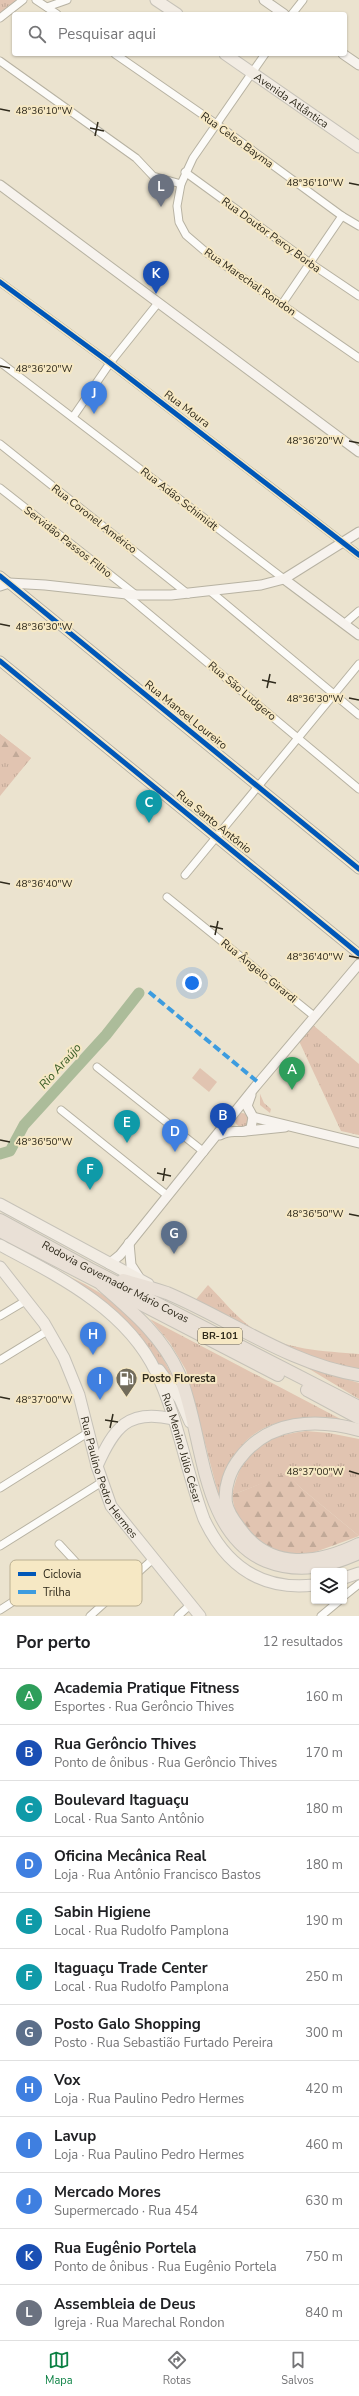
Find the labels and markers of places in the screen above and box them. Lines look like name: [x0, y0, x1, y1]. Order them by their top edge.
pin: L: [148, 174, 174, 207]
pin: K: [143, 261, 169, 294]
pin: J: [81, 381, 107, 414]
pin: C: [136, 790, 162, 823]
pin: A: [279, 1057, 305, 1090]
pin: B: [210, 1103, 236, 1136]
pin: E: [114, 1110, 140, 1143]
pin: D: [162, 1119, 188, 1152]
pin: F: [77, 1157, 103, 1190]
pin: G: [161, 1221, 187, 1254]
pin: H: [80, 1322, 106, 1355]
fuel station icon: Posto Floresta: [114, 1365, 140, 1398]
pin: I: [87, 1367, 113, 1400]
place label: Posto Floresta: [142, 1371, 216, 1386]

